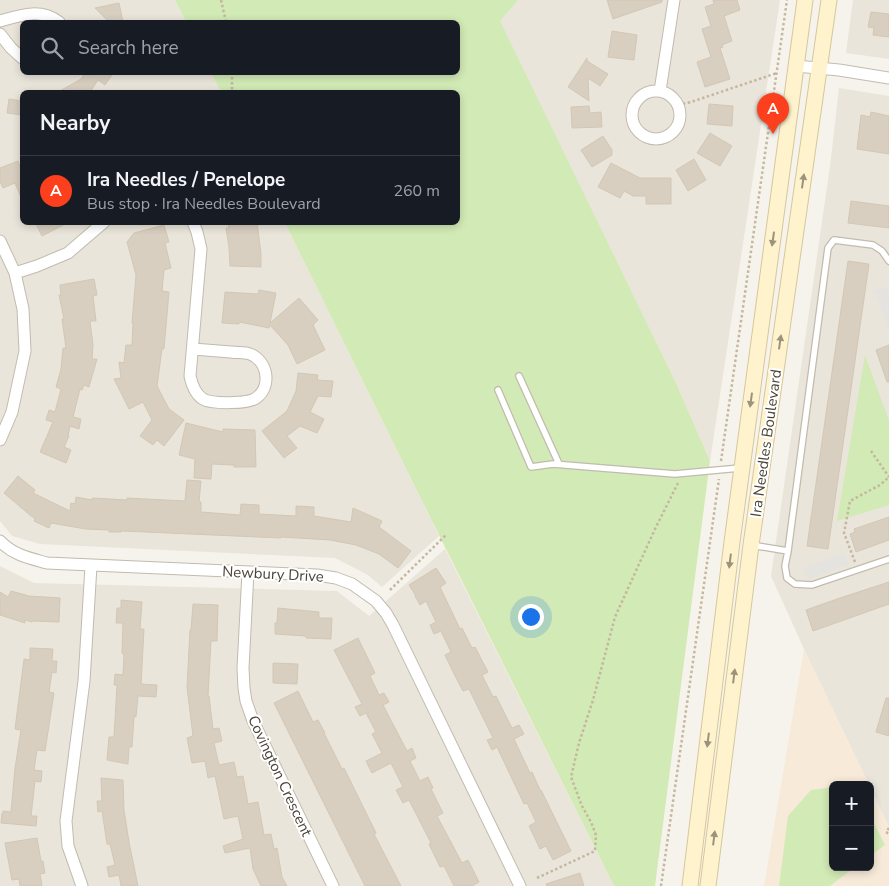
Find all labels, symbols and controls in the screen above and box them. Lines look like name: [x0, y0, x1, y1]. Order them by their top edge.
search box: [20, 20, 460, 75]
icon: search: [38, 34, 66, 62]
text: Search here: [78, 35, 179, 61]
pin: A: [757, 93, 789, 134]
text: Nearby: [40, 109, 110, 137]
text: Ira Needles / Penelope: [87, 167, 285, 193]
one-way arrow: [800, 173, 808, 189]
text: A: [50, 180, 62, 202]
text: 260 m: [393, 180, 440, 202]
text: Bus stop · Ira Needles Boulevard: [87, 193, 321, 215]
one-way arrow: [768, 231, 776, 247]
one-way arrow: [776, 334, 784, 350]
street label: Ira Needles Boulevard: [746, 368, 786, 518]
one-way arrow: [747, 392, 755, 408]
one-way arrow: [726, 553, 734, 569]
street label: Newbury Drive: [222, 561, 324, 587]
your location: [518, 604, 544, 630]
one-way arrow: [731, 668, 739, 684]
street label: Covington Crescent: [243, 712, 317, 840]
one-way arrow: [704, 732, 712, 748]
map controls: [829, 781, 874, 871]
button: +: [829, 781, 874, 826]
button: −: [829, 826, 874, 871]
one-way arrow: [711, 829, 719, 845]

